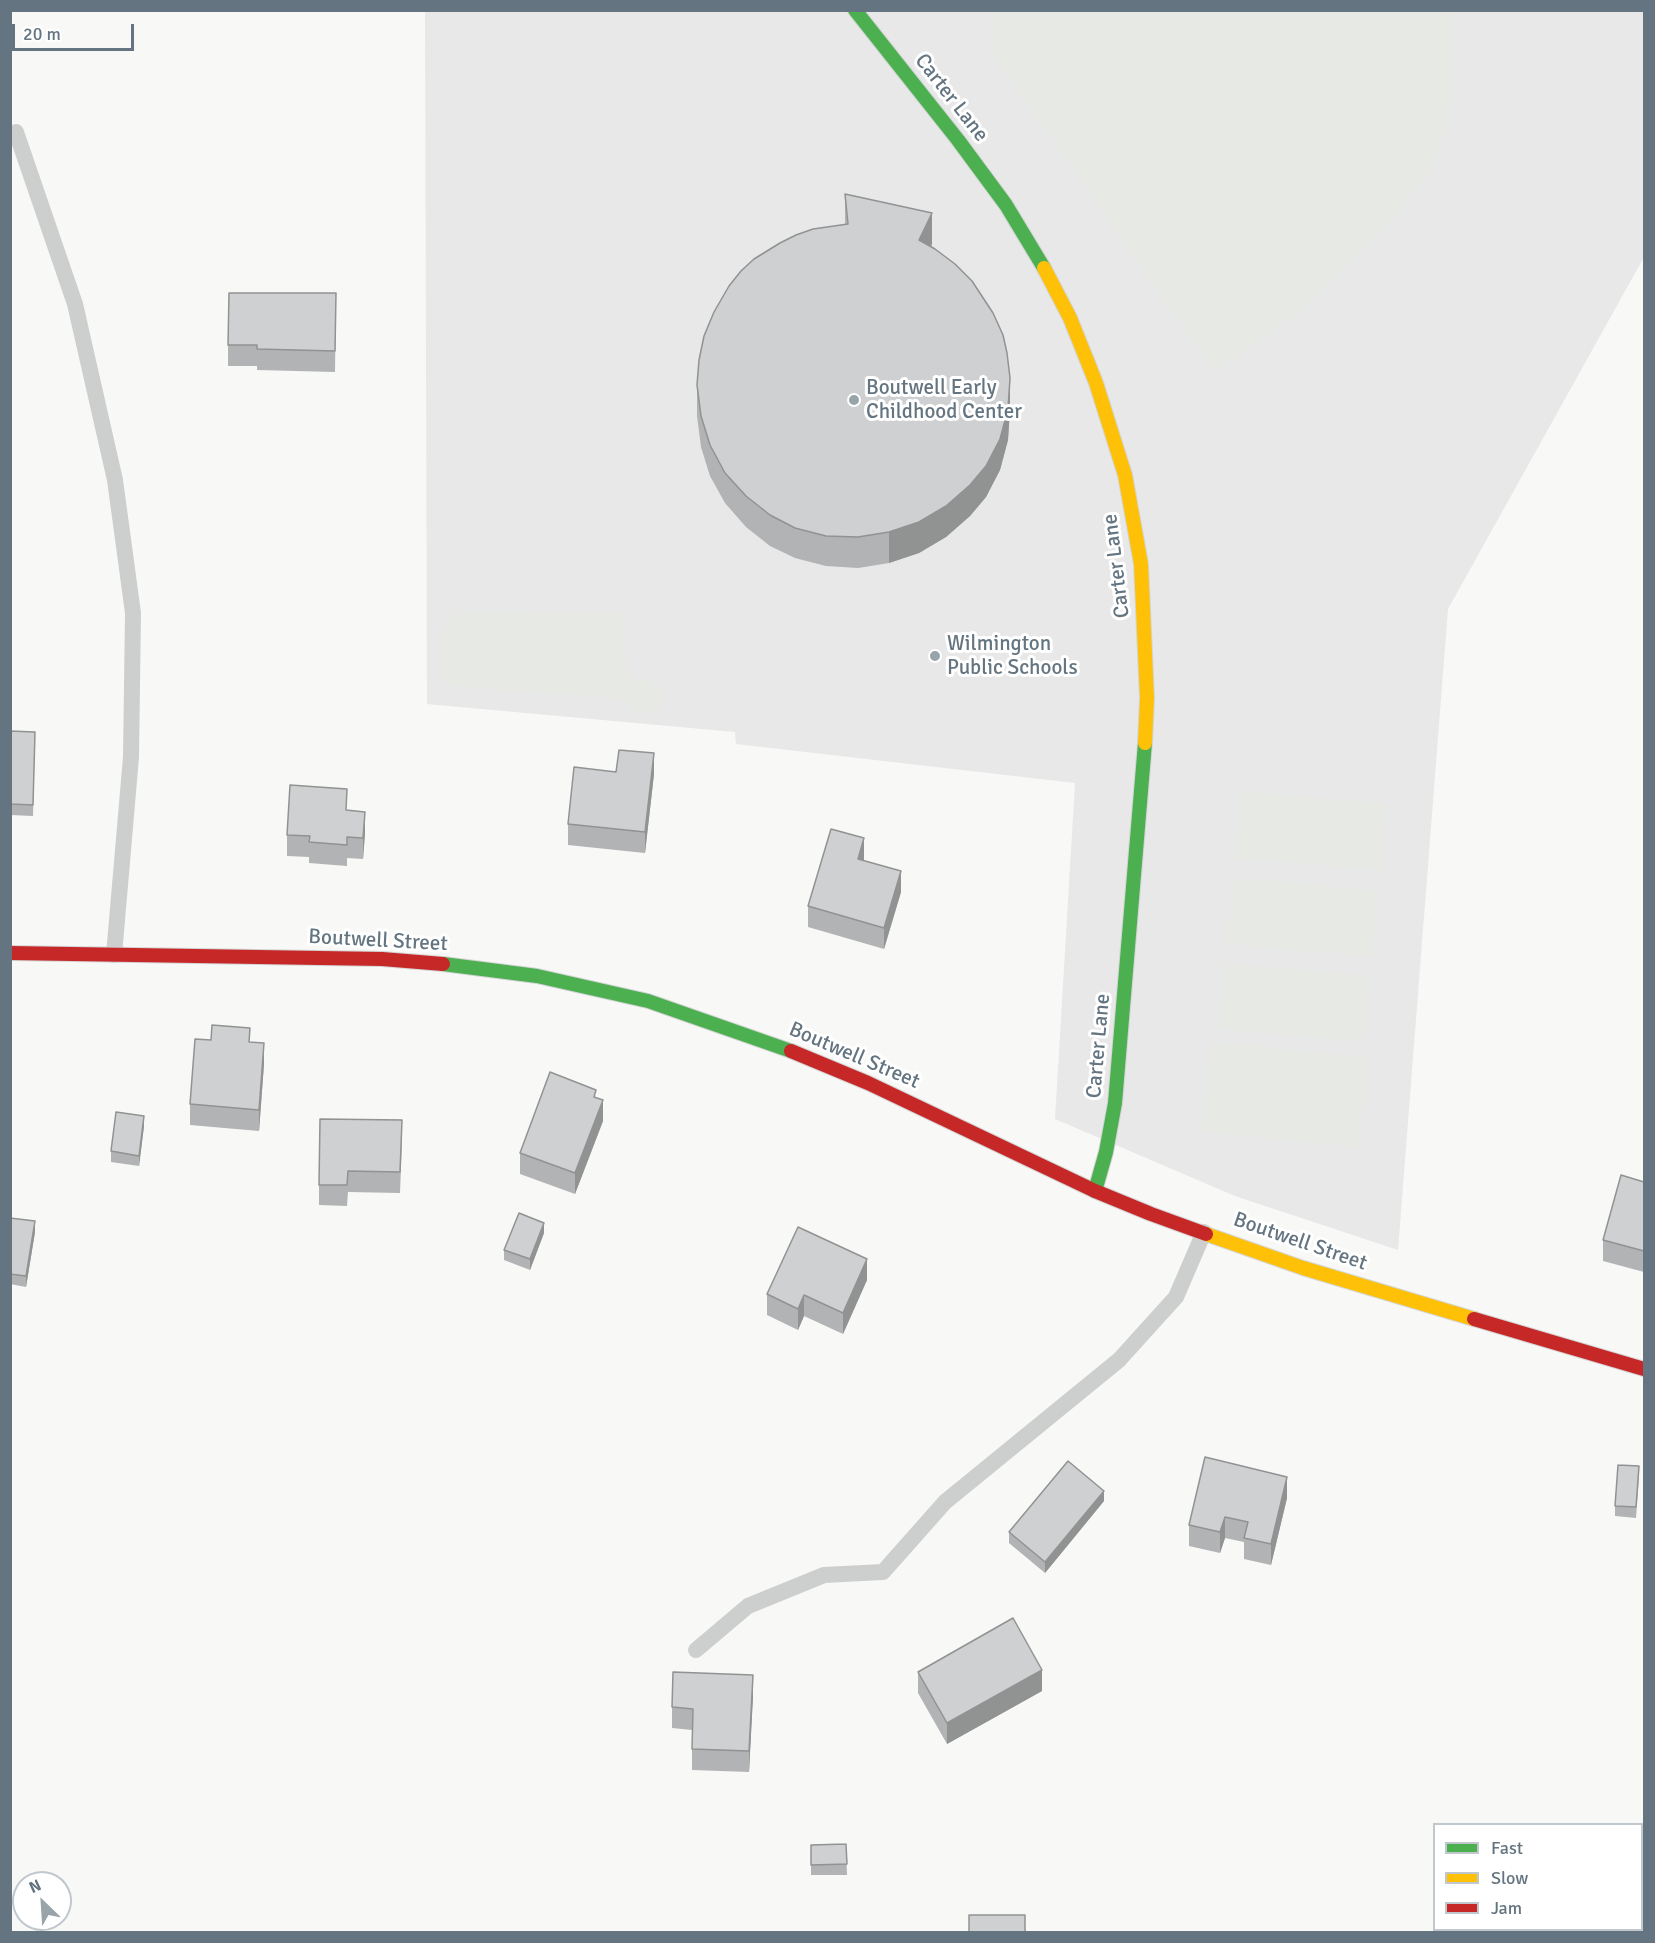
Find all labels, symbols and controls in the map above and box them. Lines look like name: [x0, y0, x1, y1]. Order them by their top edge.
scale bar: [15, 12, 136, 50]
text: 20 m: [23, 23, 61, 45]
street label: Carter Lane: [909, 49, 993, 147]
place label: Boutwell Early Childhood Center: [866, 375, 1022, 425]
marker: Boutwell Early Childhood Center: [847, 393, 861, 407]
street label: Carter Lane: [1098, 512, 1136, 620]
place label: Wilmington Public Schools: [947, 631, 1078, 681]
marker: Wilmington Public Schools: [928, 649, 942, 663]
street label: Boutwell Street: [308, 925, 448, 957]
street label: Carter Lane: [1082, 993, 1116, 1099]
street label: Boutwell Street: [785, 1017, 923, 1095]
street label: Boutwell Street: [1230, 1207, 1370, 1277]
legend: [1433, 1823, 1643, 1931]
text: Fast: [1491, 1837, 1523, 1859]
text: Slow: [1491, 1867, 1528, 1889]
north arrow: [12, 1871, 72, 1931]
text: N: [26, 1875, 45, 1898]
text: Jam: [1491, 1897, 1522, 1919]

